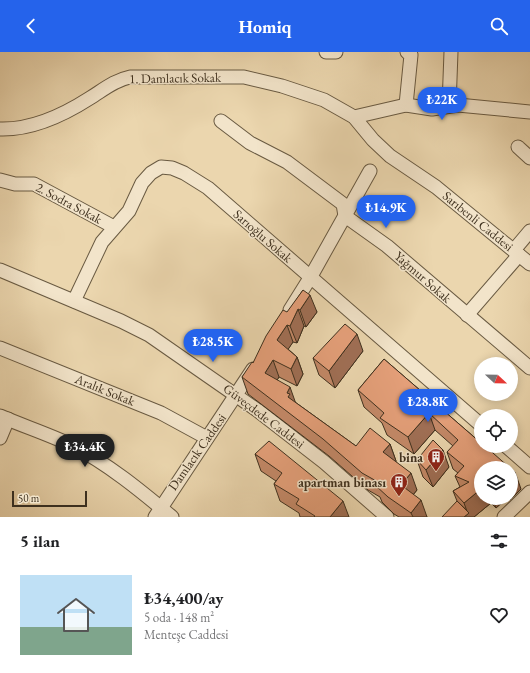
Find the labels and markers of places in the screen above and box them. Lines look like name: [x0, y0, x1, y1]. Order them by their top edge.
pin: ₺22K: [418, 87, 466, 121]
pin: ₺14.9K: [353, 195, 419, 229]
pin: ₺28.5K: [180, 329, 246, 363]
pin: ₺28.8K: [395, 389, 461, 423]
pin: ₺34.4K: [52, 434, 118, 468]
building icon: bina: [426, 447, 446, 472]
place label: bina: [399, 449, 423, 466]
building icon: apartman binası: [389, 472, 409, 497]
place label: apartman binası: [298, 474, 386, 491]

